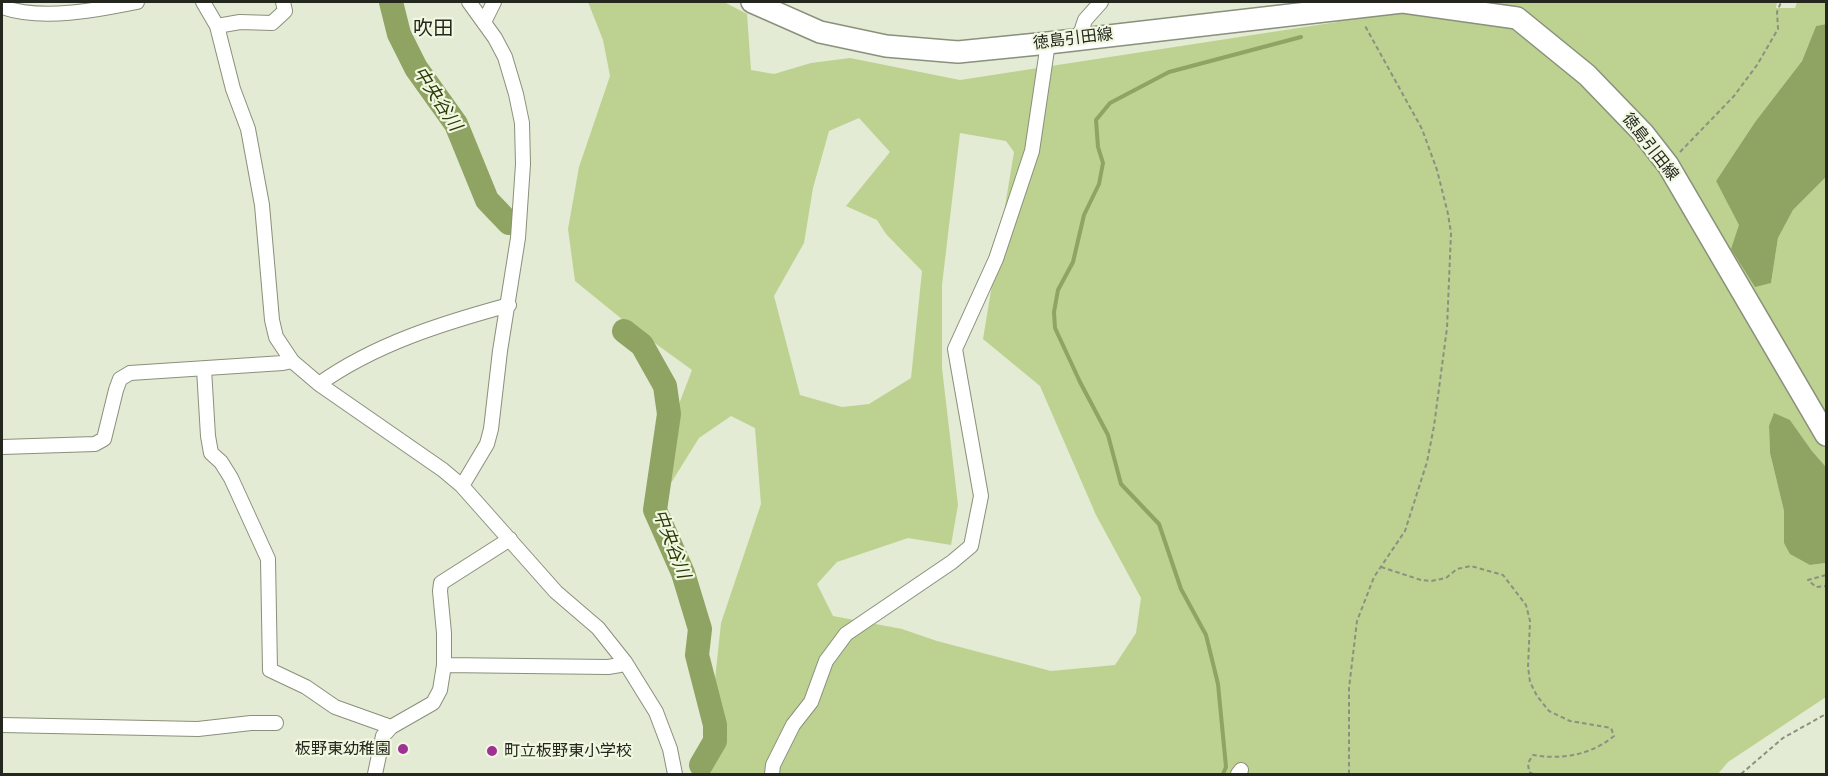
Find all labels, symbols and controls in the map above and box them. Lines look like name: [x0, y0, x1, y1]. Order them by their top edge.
district label: 吹田: [413, 17, 453, 41]
street label: 徳島引田線: [1032, 25, 1114, 53]
water label: 中央谷川: [408, 63, 466, 135]
street label: 徳島引田線: [1618, 110, 1682, 184]
water label: 中央谷川: [648, 507, 694, 581]
place label: 板野東幼稚園: [295, 739, 391, 759]
place label: 町立板野東小学校: [504, 741, 632, 761]
marker: 板野東幼稚園: [396, 742, 410, 756]
marker: 町立板野東小学校: [485, 744, 499, 758]

